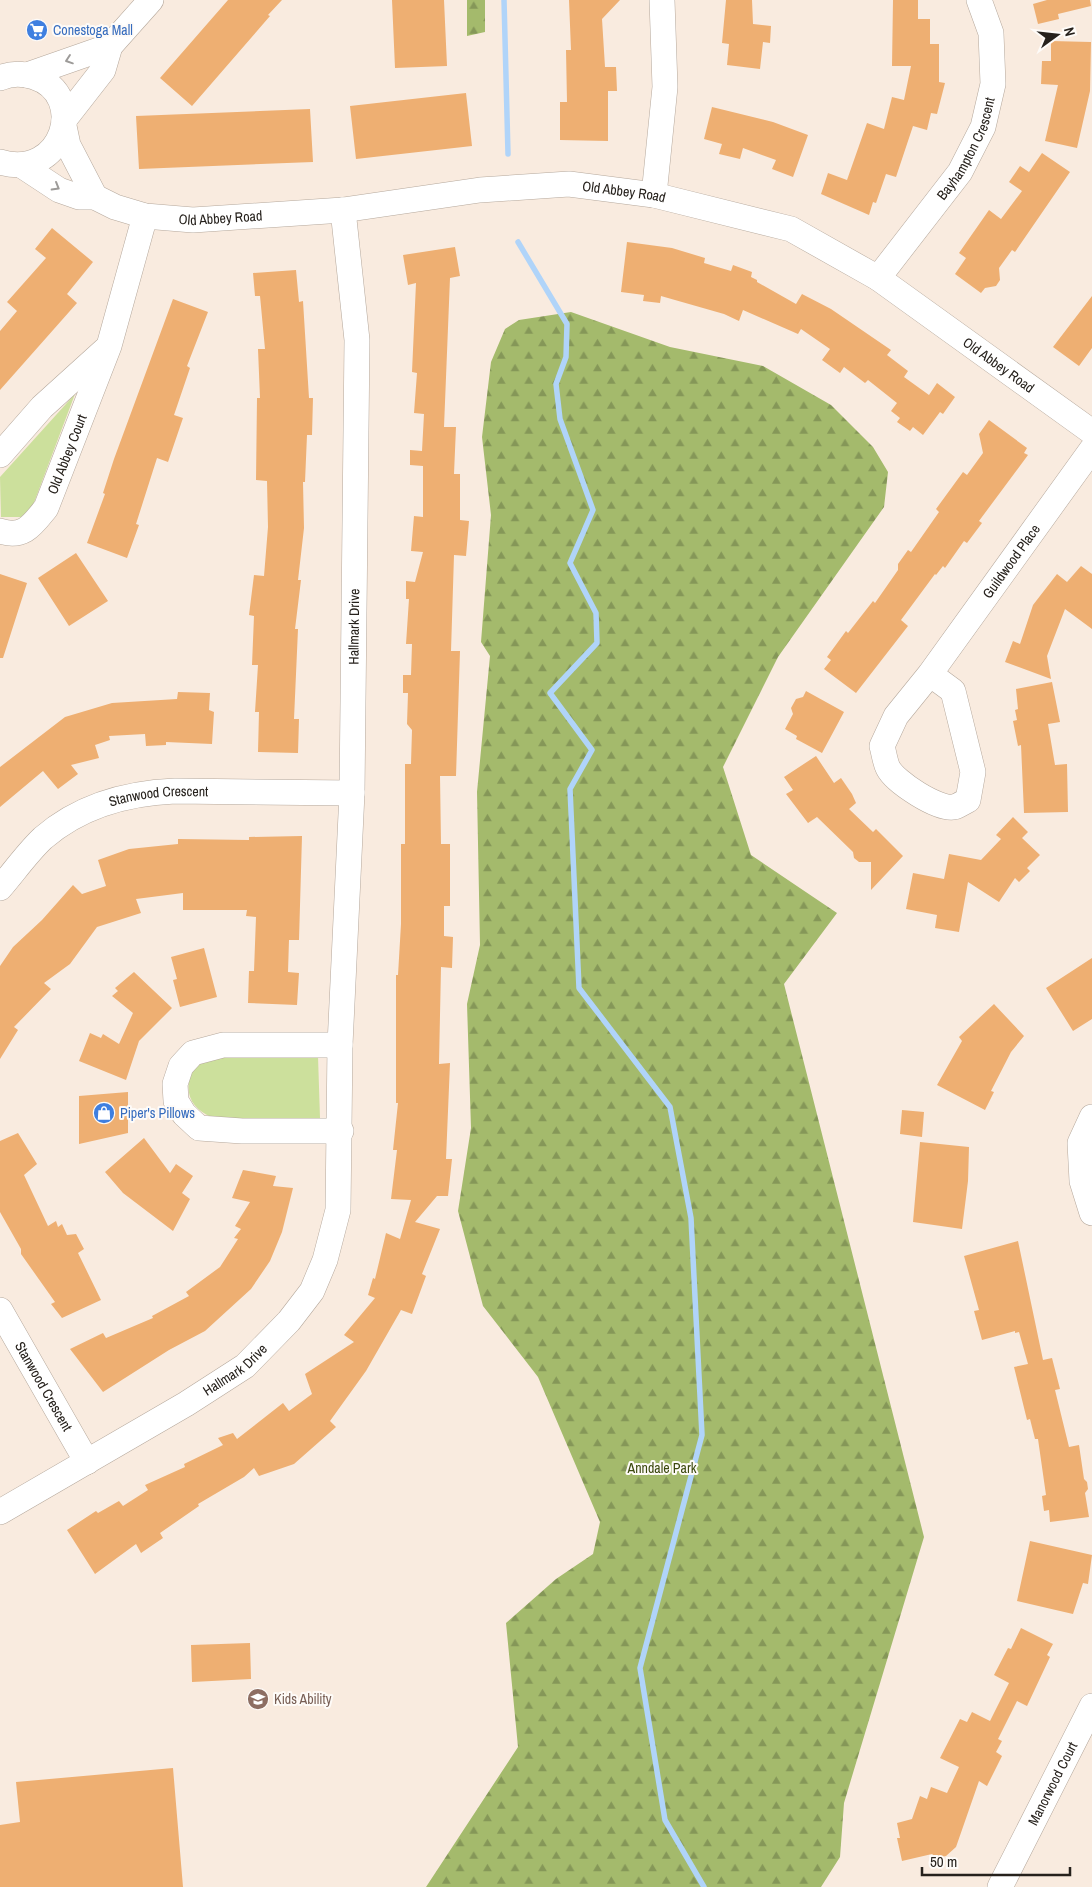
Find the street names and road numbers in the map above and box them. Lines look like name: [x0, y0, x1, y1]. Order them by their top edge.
street label: Bayhampton Crescent: [933, 95, 999, 204]
street label: Old Abbey Road: [581, 177, 667, 207]
street label: Old Abbey Road: [178, 206, 263, 229]
street label: Old Abbey Road: [960, 333, 1038, 397]
street label: Old Abbey Court: [43, 412, 91, 497]
street label: Guildwood Place: [979, 521, 1044, 602]
street label: Hallmark Drive: [344, 588, 363, 665]
street label: Stanwood Crescent: [107, 782, 208, 810]
street label: Stanwood Crescent: [11, 1338, 76, 1434]
street label: Hallmark Drive: [200, 1340, 271, 1400]
street label: Manorwood Court: [1024, 1739, 1081, 1828]

